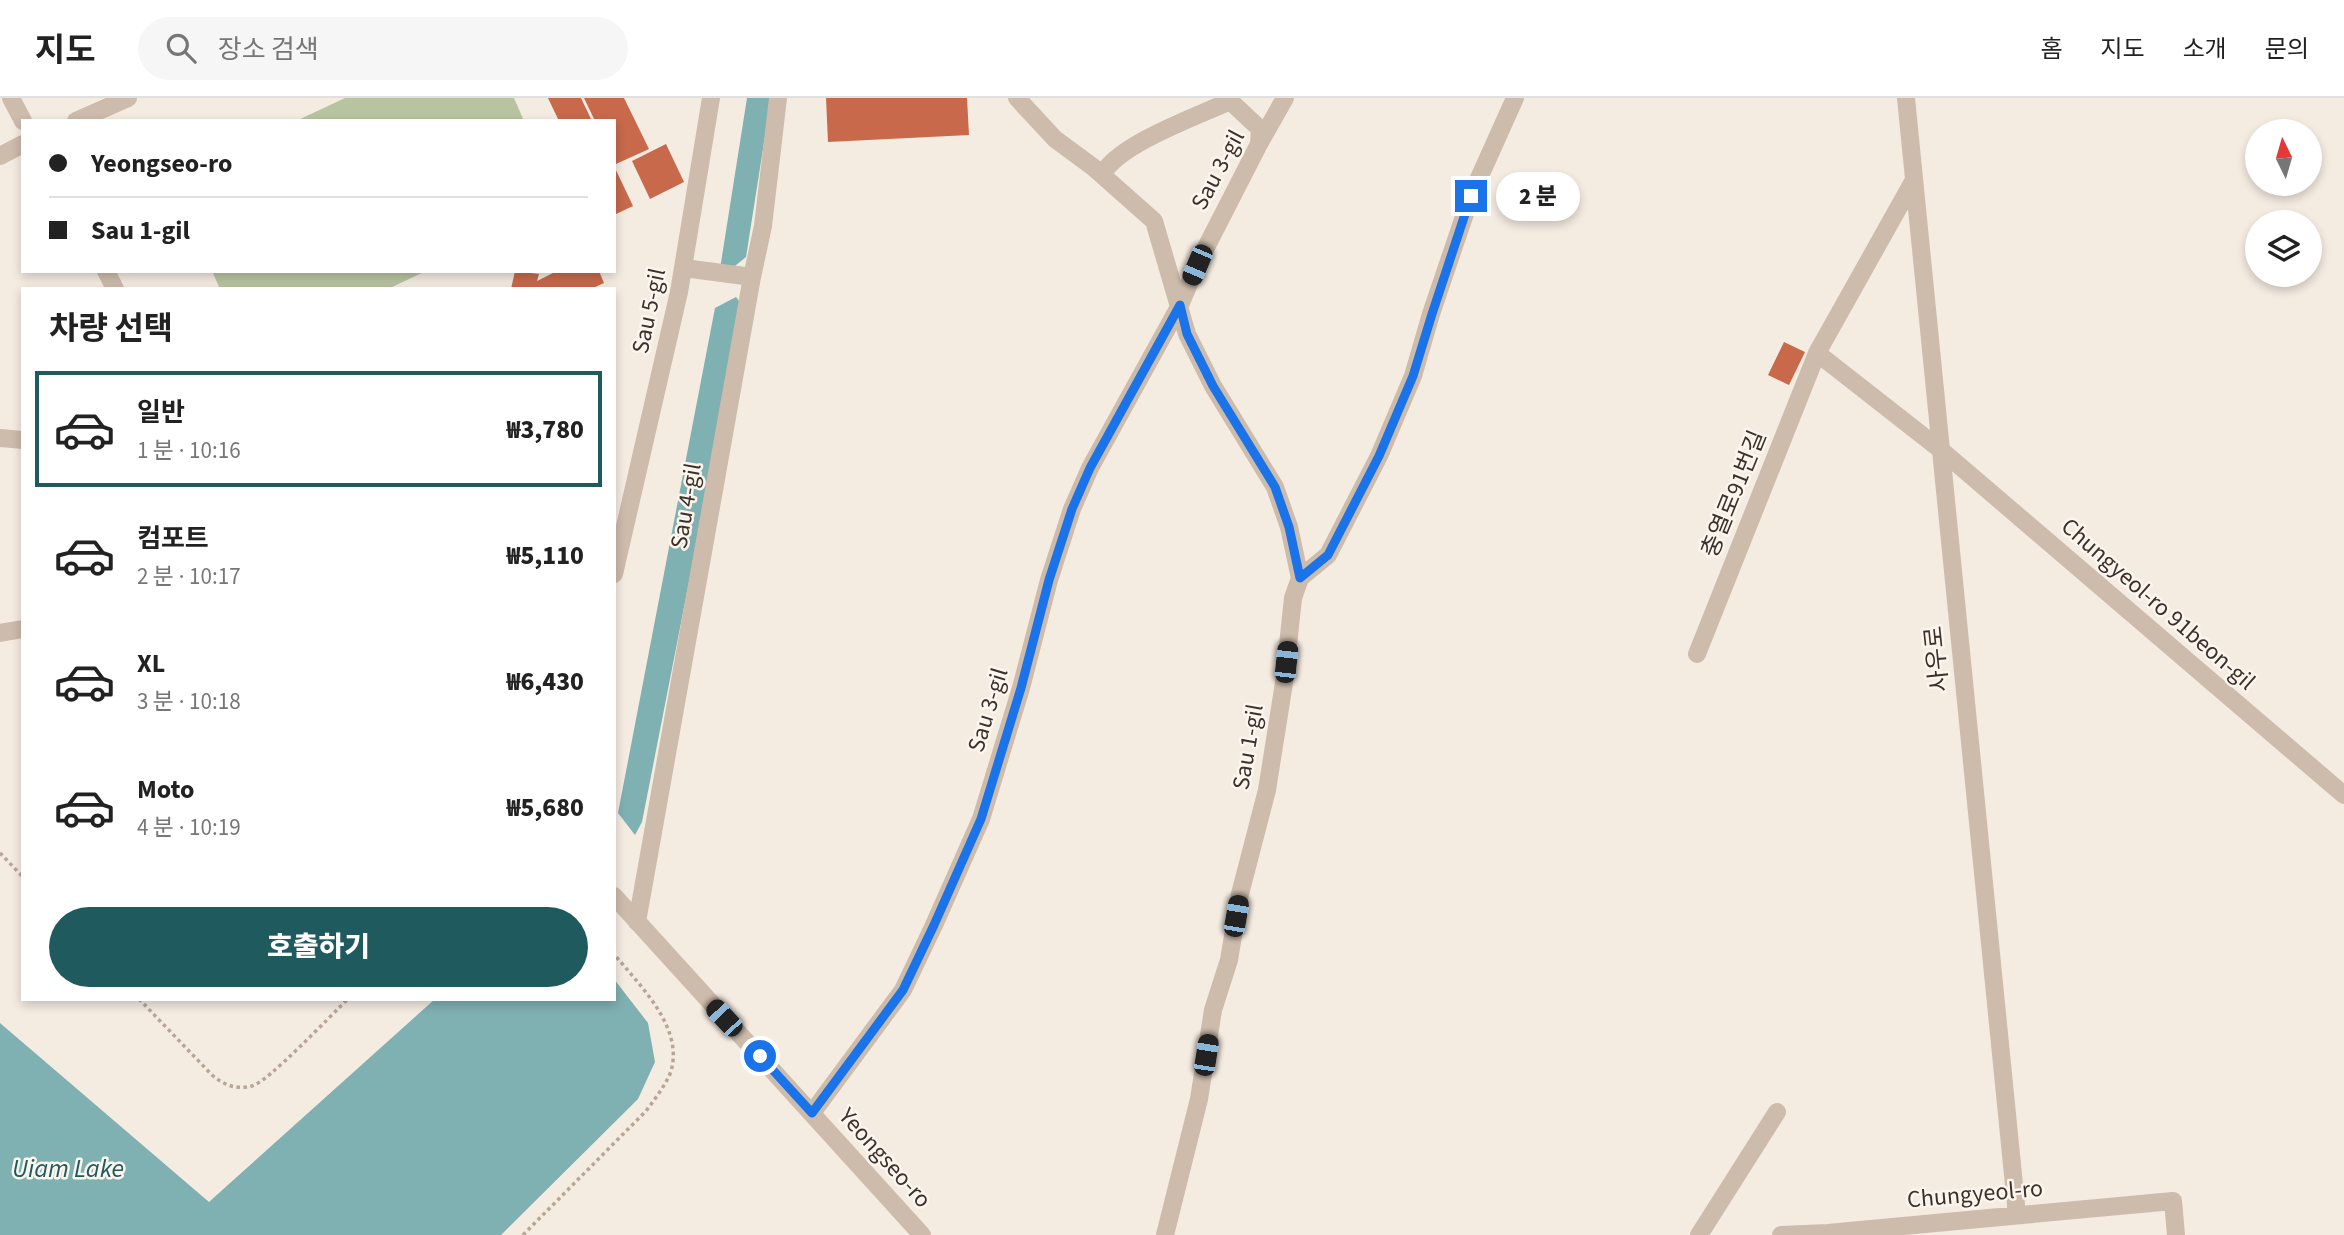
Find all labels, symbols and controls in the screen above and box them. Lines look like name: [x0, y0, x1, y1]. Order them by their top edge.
search box: [138, 17, 628, 80]
text: 지도: [35, 27, 96, 74]
icon: search: [162, 29, 200, 67]
text: 장소 검색: [218, 31, 319, 68]
text: 홈: [2040, 32, 2062, 67]
text: 지도: [2100, 32, 2145, 67]
text: 소개: [2183, 32, 2227, 67]
text: 문의: [2265, 32, 2309, 67]
north arrow: [2245, 119, 2322, 196]
map controls: [2245, 119, 2322, 287]
street label: Sau 3-gil: [1182, 124, 1254, 216]
text: Yeongseo-ro: [91, 145, 233, 182]
callout: 2 분: [1496, 172, 1580, 220]
route end: [1455, 180, 1487, 212]
text: 2 분: [1519, 180, 1557, 213]
button: layers: [2245, 210, 2322, 287]
text: Sau 1-gil: [91, 212, 190, 249]
car: [1180, 242, 1215, 288]
street label: Sau 5-gil: [623, 265, 675, 357]
text: 차량 선택: [49, 306, 173, 352]
text: 일반: [137, 394, 185, 431]
icon: car: [53, 398, 116, 461]
text: ₩3,780: [507, 411, 584, 448]
street label: 충열로91번길: [1693, 425, 1775, 563]
text: 1 분 · 10:16: [137, 434, 241, 467]
street label: Sau 4-gil: [661, 460, 711, 552]
street label: Chungyeol-ro 91beon-gil: [2053, 510, 2263, 698]
text: 컴포트: [137, 520, 209, 557]
icon: car: [53, 524, 116, 587]
text: ₩5,110: [507, 537, 584, 574]
text: 2 분 · 10:17: [137, 560, 241, 593]
street label: 사우로: [1916, 624, 1958, 694]
car: [1274, 640, 1299, 684]
text: XL: [137, 645, 165, 682]
icon: car: [53, 650, 116, 713]
text: ₩6,430: [507, 663, 584, 700]
street label: Sau 3-gil: [959, 664, 1017, 756]
text: 3 분 · 10:18: [137, 685, 241, 718]
street label: Sau 1-gil: [1223, 701, 1273, 793]
text: Moto: [137, 771, 194, 808]
icon: car: [53, 776, 116, 839]
text: ₩5,680: [507, 789, 584, 826]
text: 4 분 · 10:19: [137, 811, 241, 844]
car: [1223, 893, 1250, 939]
button: 호출하기: [49, 907, 588, 987]
car: [702, 995, 747, 1041]
car: [1193, 1033, 1220, 1077]
route start: [744, 1040, 776, 1072]
street label: Yeongseo-ro: [830, 1099, 940, 1216]
water label: Uiam Lake: [12, 1150, 124, 1187]
street label: Chungyeol-ro: [1906, 1171, 2044, 1217]

